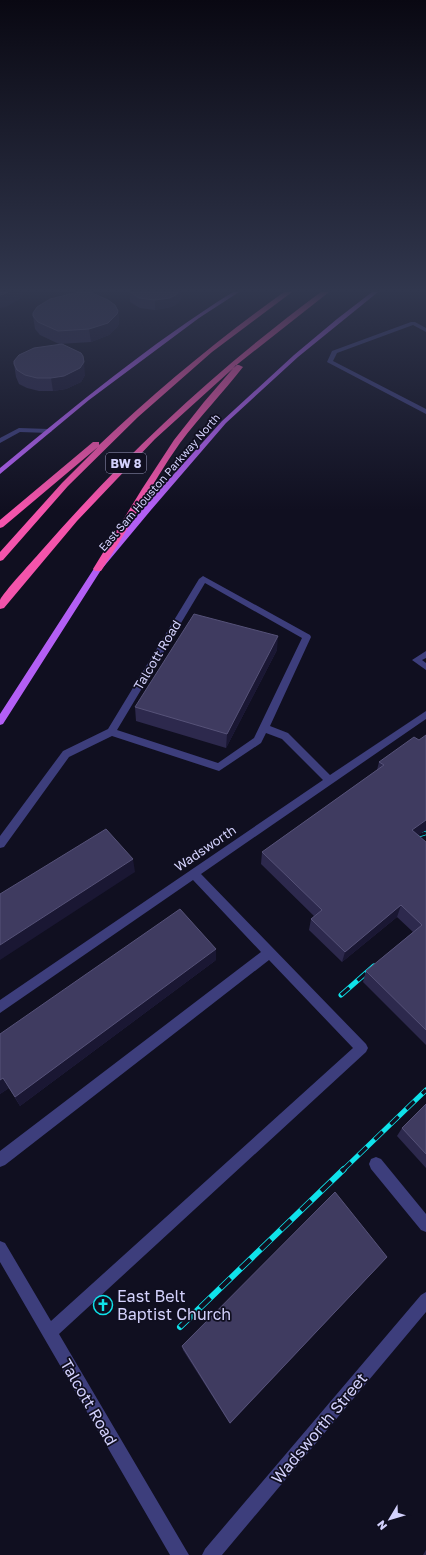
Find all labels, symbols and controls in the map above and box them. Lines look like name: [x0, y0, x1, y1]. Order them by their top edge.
street label: East Sam Houston Parkway North: [96, 411, 222, 553]
road number: BW 8: [106, 453, 146, 473]
street label: Talcott Road: [130, 617, 184, 693]
street label: Wadsworth: [171, 822, 239, 874]
place label: East Belt Baptist Church: [117, 1286, 231, 1324]
church icon: East Belt Baptist Church: [92, 1294, 114, 1316]
street label: Talcott Road: [56, 1355, 122, 1449]
street label: Wadsworth Street: [267, 1368, 371, 1488]
north arrow: [370, 1499, 410, 1539]
text: N: [374, 1518, 389, 1533]

